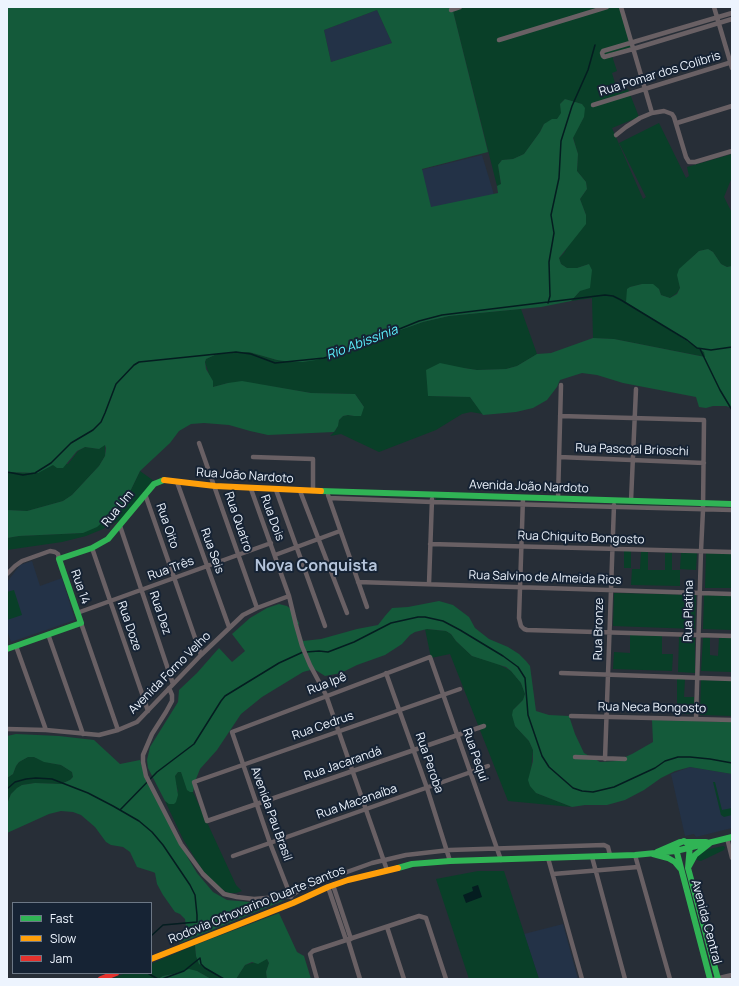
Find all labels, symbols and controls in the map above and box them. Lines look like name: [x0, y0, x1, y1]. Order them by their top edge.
street label: Rua Pomar dos Colibris: [598, 49, 722, 99]
water label: Rio Abissínia: [324, 322, 400, 364]
street label: Rua Pascoal Brioschi: [575, 441, 689, 459]
street label: Rua João Nardoto: [196, 465, 294, 487]
street label: Avenida João Nardoto: [469, 478, 589, 496]
street label: Rua Um: [99, 488, 137, 530]
street label: Rua Quatro: [221, 490, 255, 554]
street label: Rua Dois: [257, 493, 287, 543]
street label: Rua Oito: [153, 501, 181, 551]
street label: Rua Seis: [197, 526, 227, 576]
street label: Rua Chiquito Bongosto: [517, 529, 645, 547]
street label: Rua Três: [146, 554, 196, 584]
district label: Nova Conquista: [255, 557, 377, 577]
street label: Rua 14: [67, 568, 93, 606]
street label: Rua Salvino de Almeida Rios: [468, 568, 622, 588]
street label: Rua Platina: [681, 580, 697, 642]
street label: Rua Dez: [146, 589, 174, 637]
street label: Rua Bronze: [591, 598, 607, 660]
street label: Rua Doze: [114, 599, 144, 653]
street label: Avenida Forno Velho: [126, 629, 214, 717]
street label: Rua Ipê: [305, 670, 349, 698]
street label: Rua Neca Bongosto: [598, 700, 706, 716]
street label: Rua Cedrus: [290, 709, 356, 743]
street label: Rua Pequi: [459, 727, 491, 783]
street label: Rua Peroba: [412, 731, 446, 795]
street label: Rua Jacarandá: [302, 744, 384, 784]
street label: Avenida Pau Brasil: [247, 765, 295, 863]
street label: Rua Macanaíba: [315, 781, 399, 823]
street label: Rodovia Othovarino Duarte Santos: [166, 863, 348, 947]
street label: Avenida Central: [688, 878, 724, 966]
legend: [12, 902, 152, 974]
text: Fast: [50, 910, 74, 927]
text: Slow: [50, 930, 76, 947]
text: Jam: [50, 950, 72, 967]

